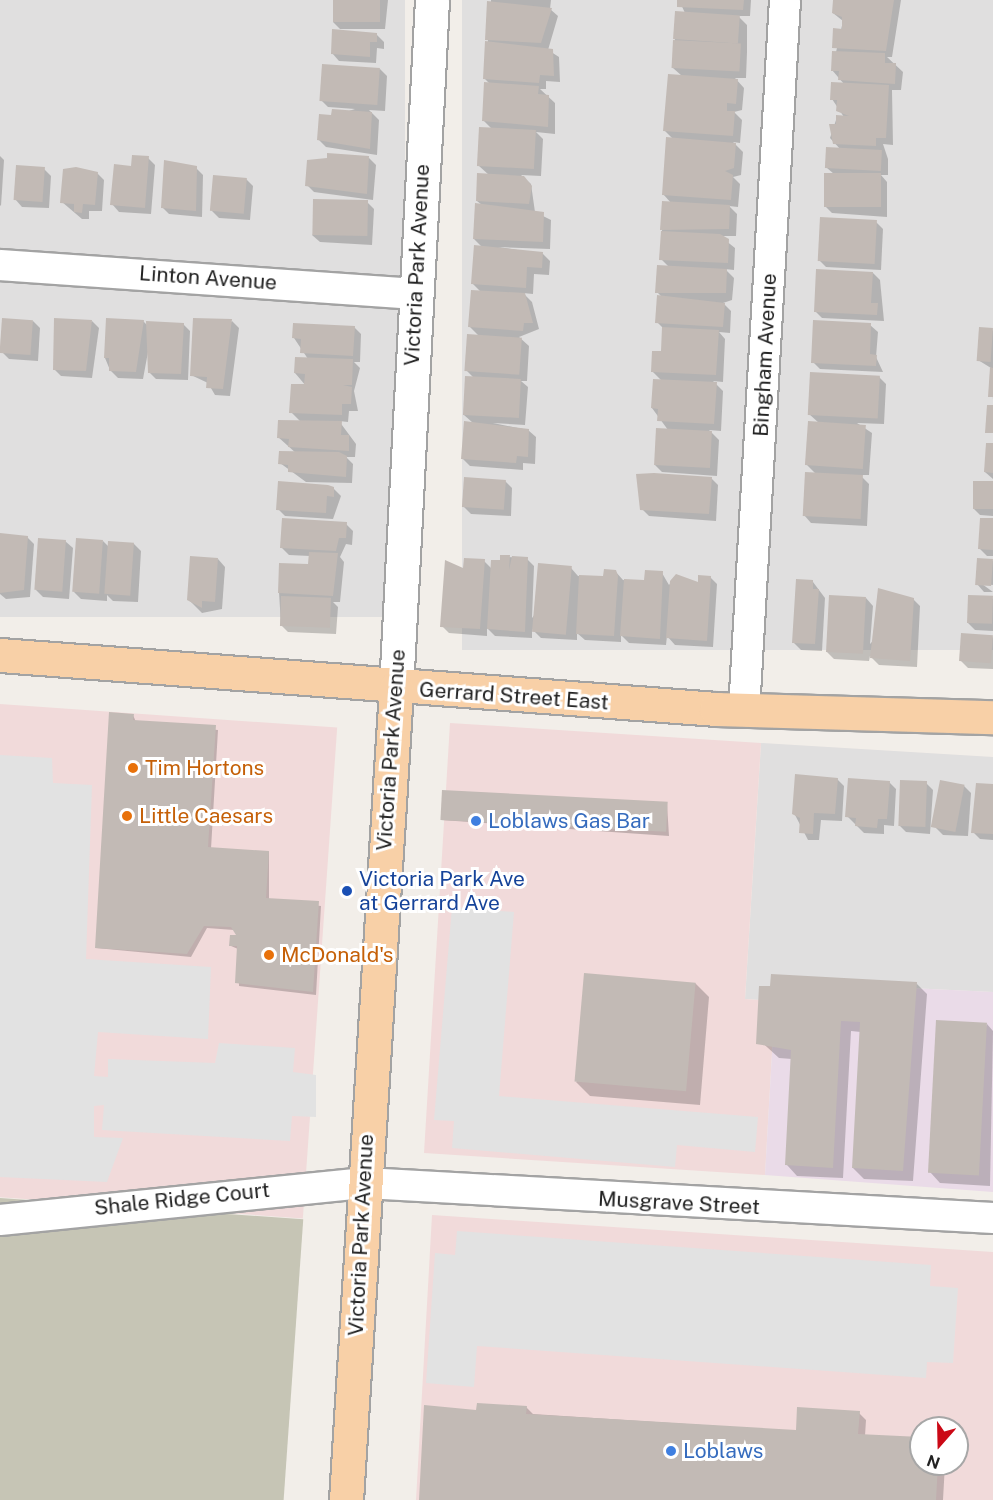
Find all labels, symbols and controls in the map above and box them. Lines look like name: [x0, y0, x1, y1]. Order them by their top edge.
street label: Victoria Park Avenue: [399, 163, 435, 367]
street label: Linton Avenue: [138, 261, 278, 295]
street label: Bingham Avenue: [748, 273, 782, 437]
street label: Victoria Park Avenue: [371, 648, 411, 852]
street label: Gerrard Street East: [418, 677, 610, 715]
place label: Tim Hortons: [145, 755, 264, 781]
marker: Tim Hortons: [126, 761, 140, 775]
place label: Little Caesars: [139, 803, 273, 829]
place label: Loblaws Gas Bar: [488, 808, 650, 834]
marker: Little Caesars: [120, 809, 134, 823]
marker: Loblaws Gas Bar: [469, 814, 483, 828]
place label: Victoria Park Ave at Gerrard Ave: [359, 866, 525, 916]
marker: Victoria Park Ave at Gerrard Ave: [340, 884, 354, 898]
place label: McDonald's: [281, 942, 393, 968]
marker: McDonald's: [262, 948, 276, 962]
street label: Victoria Park Avenue: [343, 1133, 379, 1337]
street label: Shale Ridge Court: [93, 1177, 271, 1221]
street label: Musgrave Street: [597, 1186, 761, 1220]
north arrow: [909, 1416, 969, 1476]
place label: Loblaws: [683, 1438, 763, 1464]
marker: Loblaws: [664, 1444, 678, 1458]
text: N: [924, 1450, 942, 1473]

